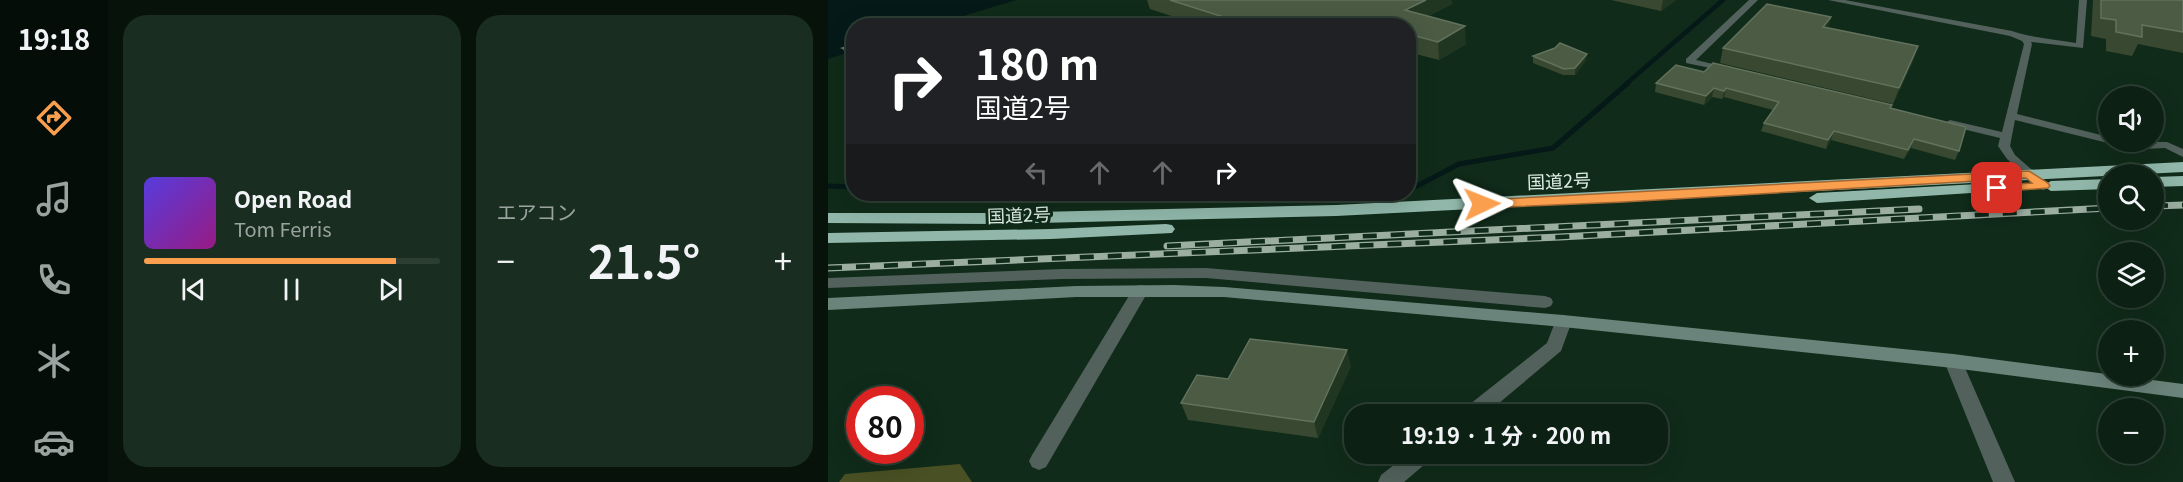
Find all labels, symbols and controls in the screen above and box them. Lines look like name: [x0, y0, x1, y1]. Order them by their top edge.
text: 19:18: [18, 19, 90, 58]
text: 180 m: [975, 31, 1099, 92]
icon: right: [876, 42, 954, 120]
map controls: [2098, 86, 2164, 464]
button: sound: [2098, 86, 2164, 152]
text: 国道2号: [975, 87, 1071, 126]
icon: directions: [33, 97, 75, 139]
icon: left: [1020, 156, 1053, 189]
icon: ahead: [1083, 156, 1116, 189]
icon: ahead: [1146, 156, 1179, 189]
icon: right: [1209, 156, 1242, 189]
pin: [1971, 162, 2022, 213]
button: search: [2098, 164, 2164, 230]
street label: 国道2号: [1527, 166, 1591, 194]
icon: arrive: [1980, 171, 2013, 204]
position arrow: [1450, 172, 1514, 236]
icon: music: [33, 178, 75, 220]
text: Open Road: [234, 182, 352, 214]
text: エアコン: [497, 197, 577, 226]
street label: 国道2号: [987, 200, 1051, 228]
text: Tom Ferris: [234, 214, 332, 243]
text: 21.5°: [588, 227, 700, 292]
text: −: [497, 236, 515, 284]
text: +: [774, 236, 792, 284]
button: layers: [2098, 242, 2164, 308]
icon: phone: [33, 259, 75, 301]
icon: previous: [177, 273, 210, 306]
icon: pause: [275, 273, 308, 306]
icon: next: [374, 273, 407, 306]
button: +: [2098, 320, 2164, 386]
icon: climate: [33, 340, 75, 382]
speed limit sign: 80: [846, 386, 924, 464]
button: −: [2098, 398, 2164, 464]
text: 19:19 · 1 分 · 200 m: [1401, 418, 1611, 450]
icon: car: [33, 421, 75, 463]

